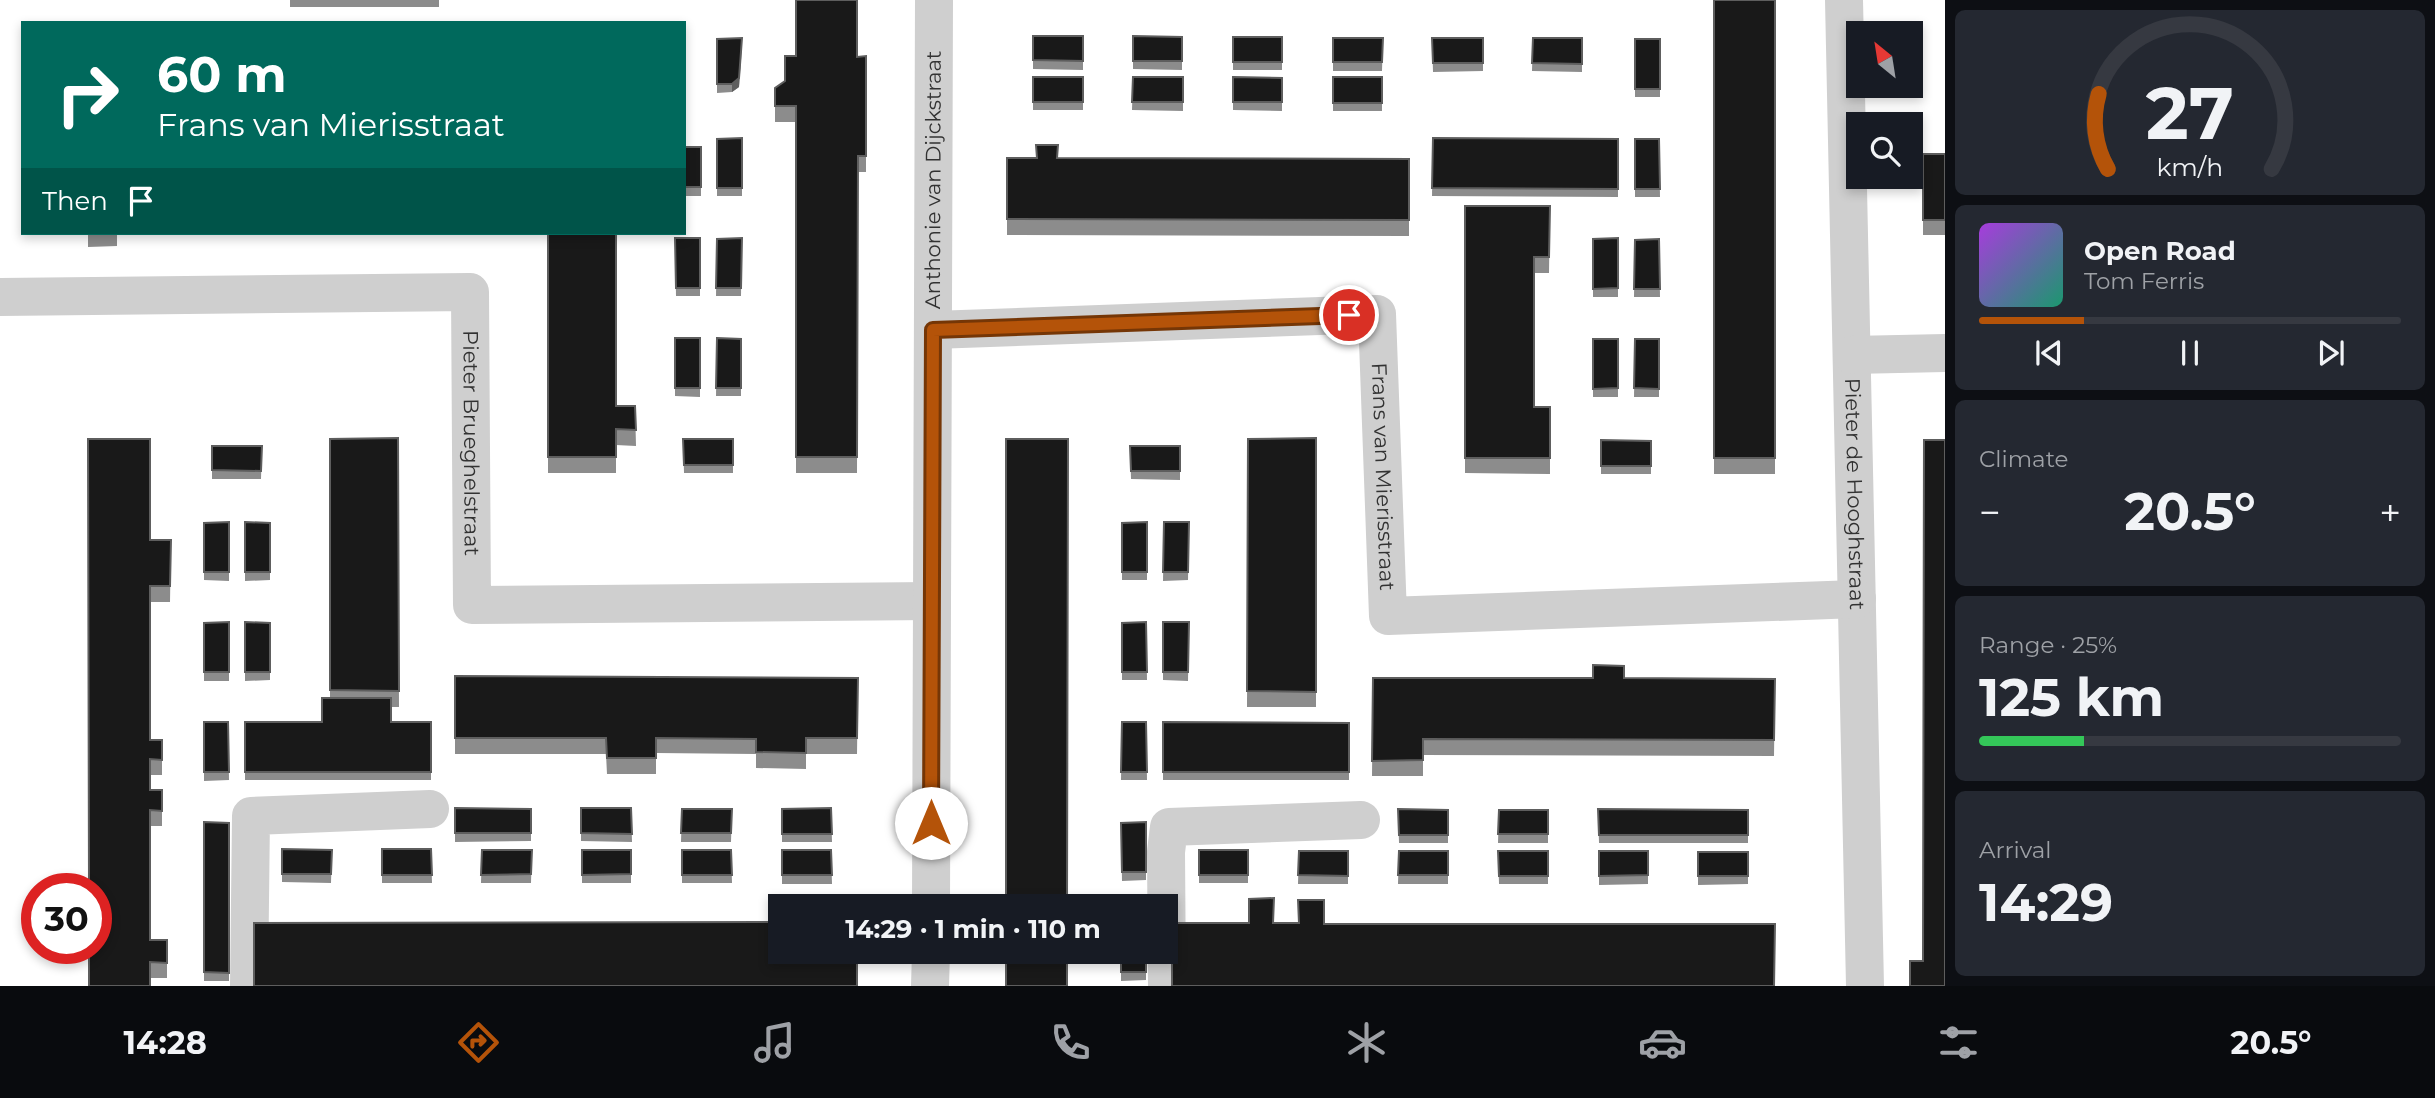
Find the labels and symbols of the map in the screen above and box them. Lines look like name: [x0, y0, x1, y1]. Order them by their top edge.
north arrow: [1846, 21, 1923, 98]
street label: Anthonie van Dijckstraat: [920, 51, 946, 309]
pin: [1319, 285, 1379, 345]
street label: Pieter Brueghelstraat: [458, 330, 485, 556]
street label: Frans van Mierisstraat: [1367, 362, 1400, 591]
street label: Pieter de Hooghstraat: [1840, 377, 1870, 610]
position arrow: [894, 786, 968, 860]
speed limit sign: 30: [21, 873, 112, 964]

